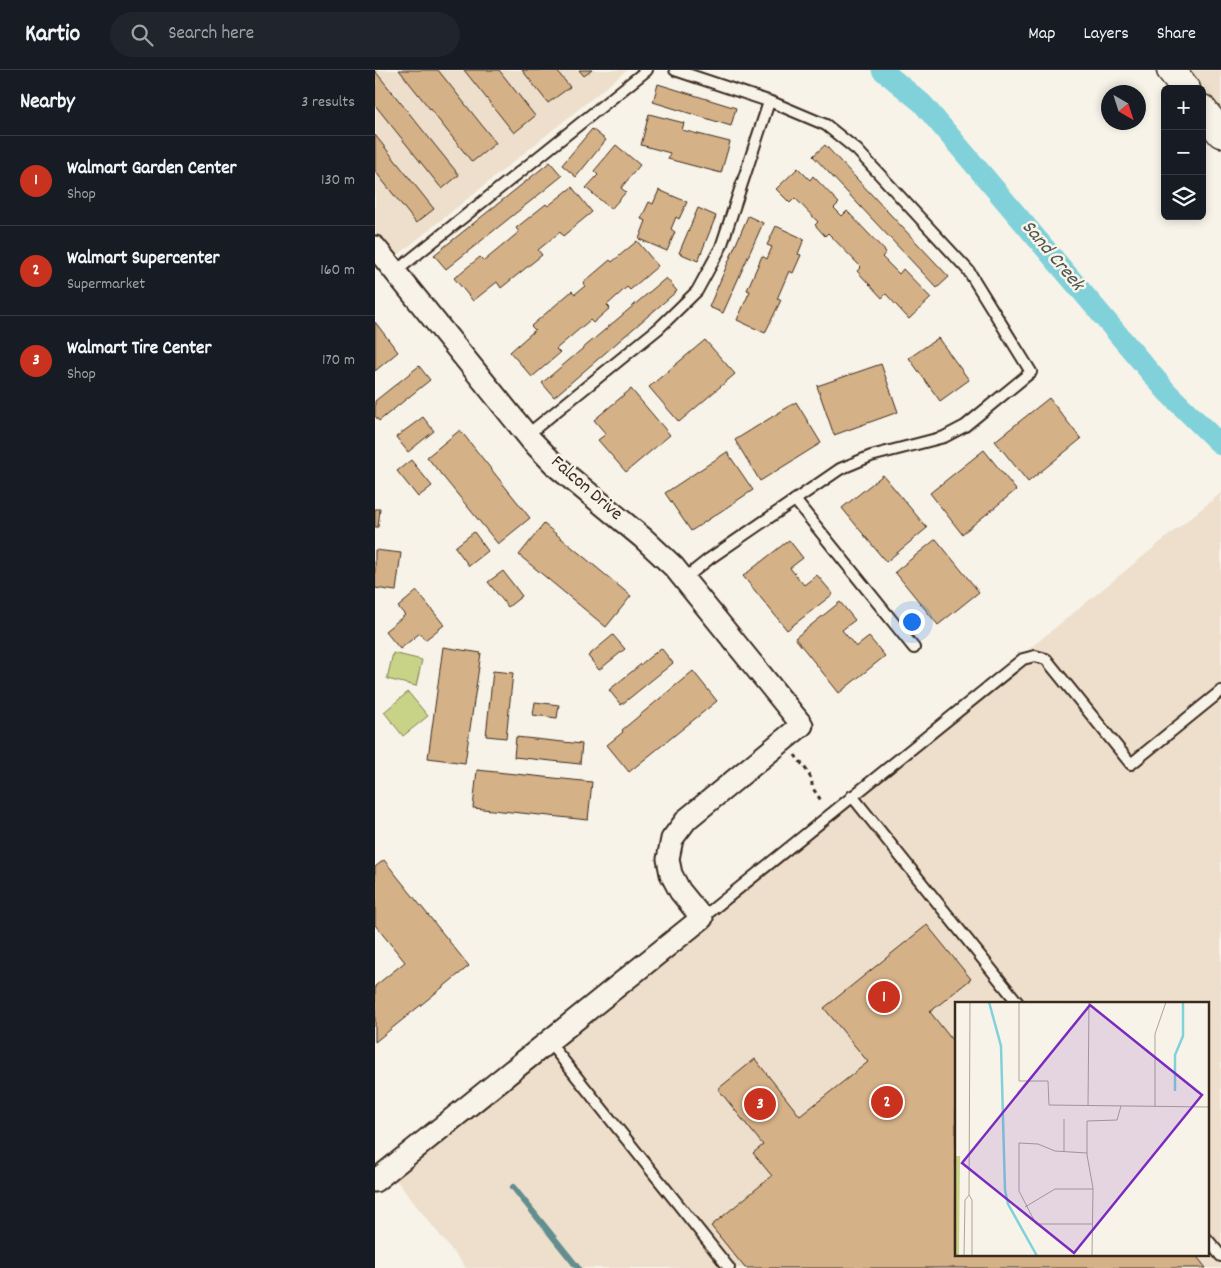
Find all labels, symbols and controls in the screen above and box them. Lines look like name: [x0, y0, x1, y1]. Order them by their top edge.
search box: [110, 12, 460, 57]
text: Kartio: [25, 18, 80, 52]
icon: search: [128, 21, 156, 49]
text: Search here: [168, 21, 254, 48]
text: Map: [1028, 22, 1055, 47]
text: Layers: [1083, 22, 1129, 47]
text: Share: [1157, 22, 1196, 47]
north arrow: [1101, 85, 1146, 130]
map controls: [1161, 85, 1206, 220]
button: +: [1161, 85, 1206, 130]
text: Nearby: [20, 88, 75, 118]
text: 3 results: [301, 91, 355, 114]
button: −: [1161, 130, 1206, 175]
text: Walmart Garden Center: [67, 156, 237, 183]
text: 1: [34, 169, 38, 192]
text: 130 m: [321, 169, 355, 192]
button: layers: [1161, 175, 1206, 220]
text: Shop: [67, 183, 96, 206]
water label: Sand Creek: [1014, 215, 1091, 299]
text: Walmart Supercenter: [67, 246, 220, 273]
text: 2: [33, 259, 40, 282]
text: 160 m: [320, 259, 355, 282]
text: Supermarket: [67, 273, 145, 296]
text: Walmart Tire Center: [67, 336, 212, 363]
text: 3: [32, 349, 40, 372]
text: 170 m: [322, 349, 355, 372]
text: Shop: [67, 363, 96, 386]
street label: Falcon Drive: [544, 450, 628, 528]
your location: [899, 609, 925, 635]
pin: 1: [868, 978, 900, 1016]
inset map: [955, 1002, 1209, 1256]
pin: 2: [871, 1083, 903, 1121]
pin: 3: [744, 1085, 776, 1123]

